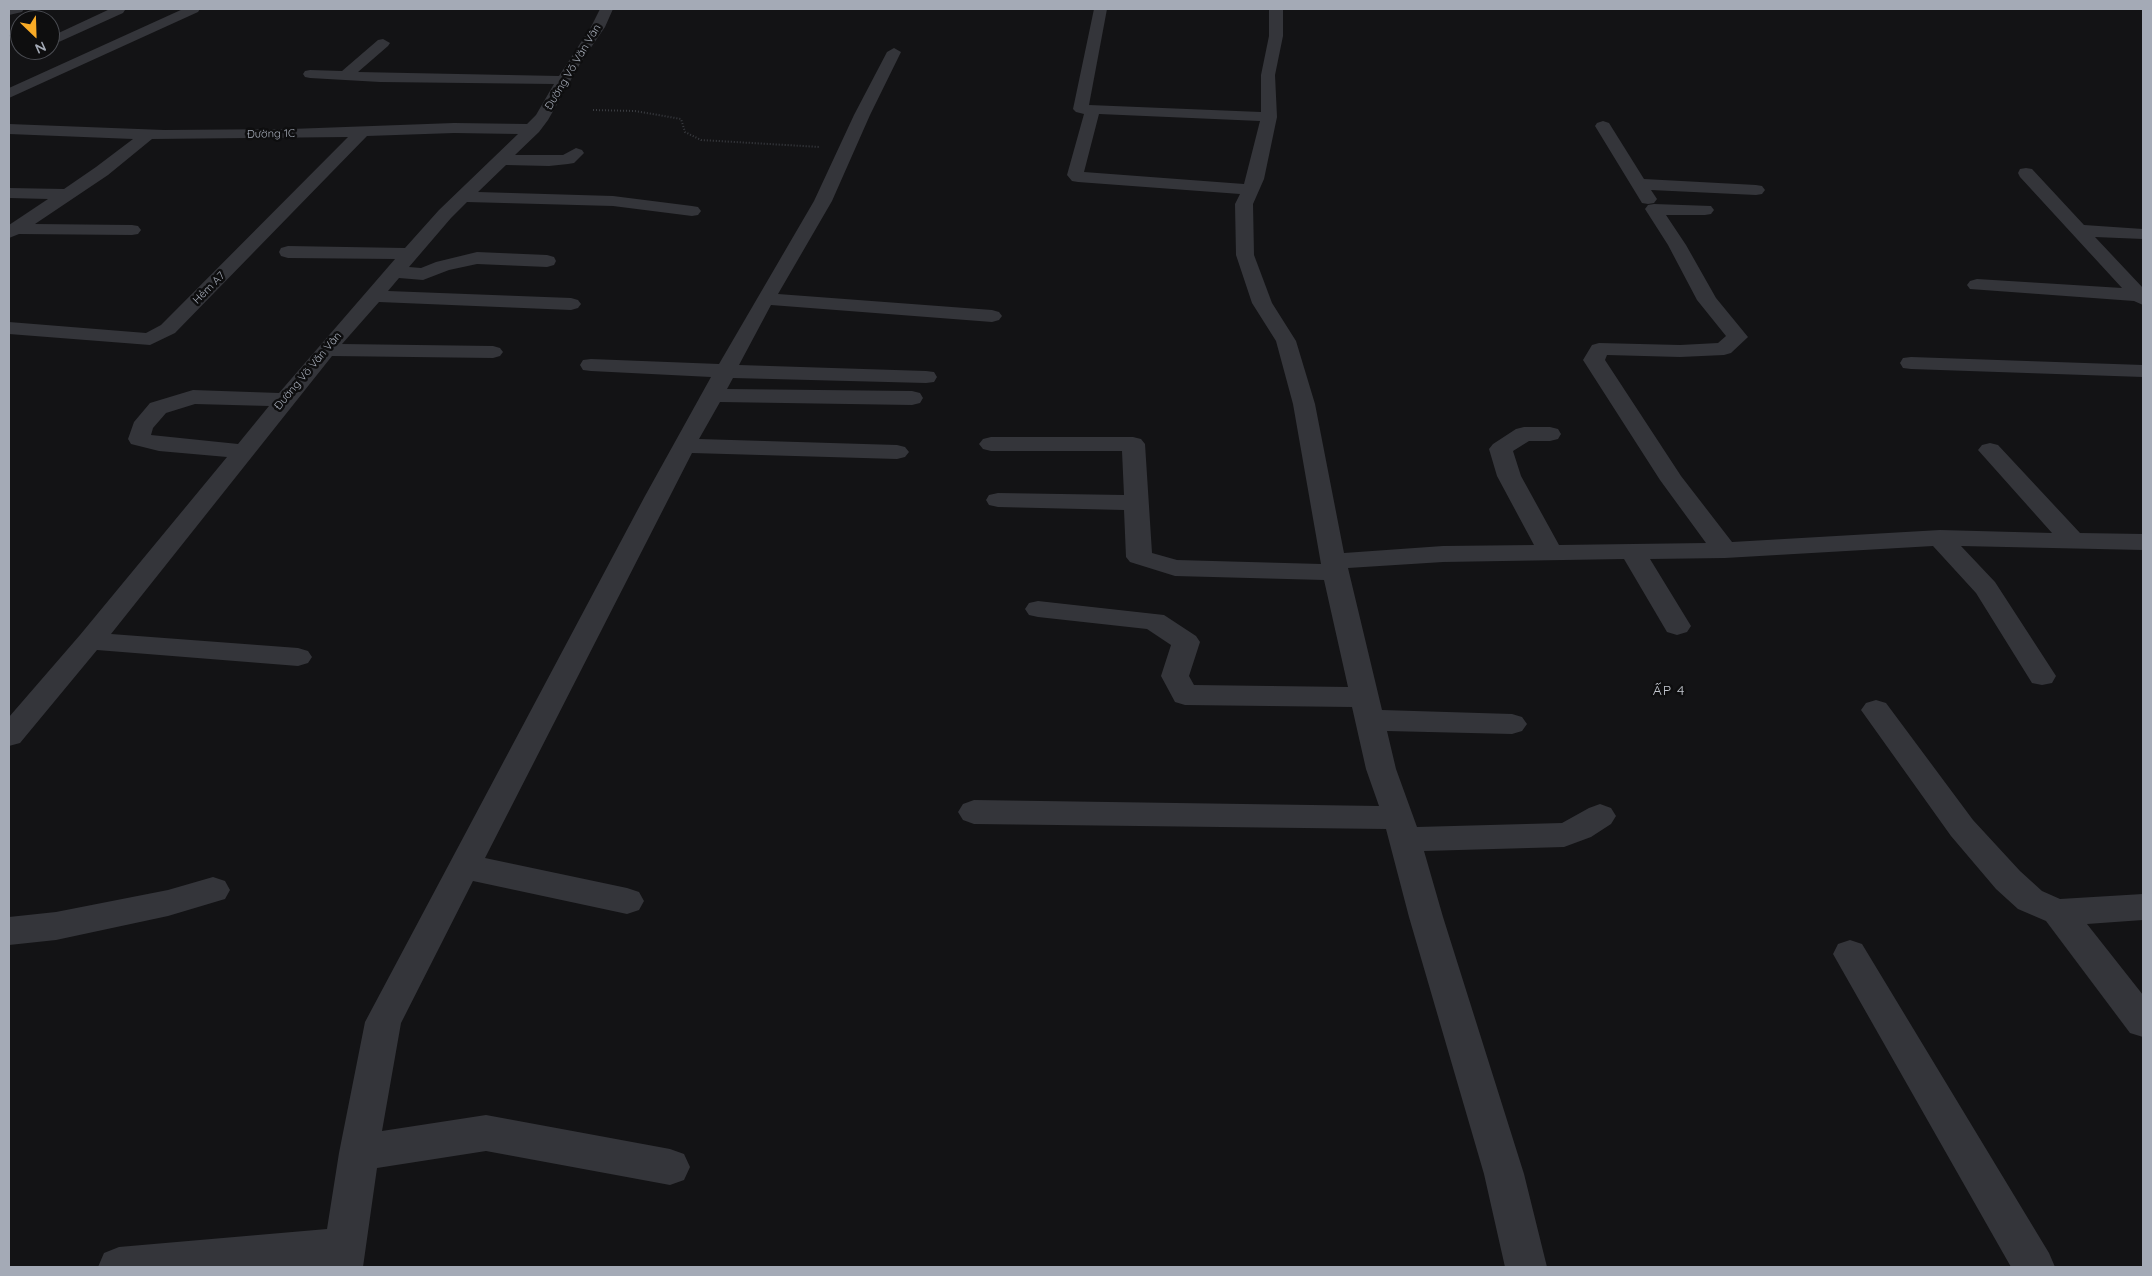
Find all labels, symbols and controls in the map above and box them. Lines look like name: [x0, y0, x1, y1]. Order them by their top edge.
north arrow: [10, 10, 60, 60]
street label: Đường Võ Văn Vân: [542, 22, 604, 112]
text: N: [32, 37, 49, 58]
street label: Đường 1C: [247, 127, 295, 141]
street label: Hẻm A7: [190, 269, 228, 307]
street label: Đường Võ Văn Vân: [272, 329, 344, 413]
district label: ẤP 4: [1652, 683, 1686, 699]

